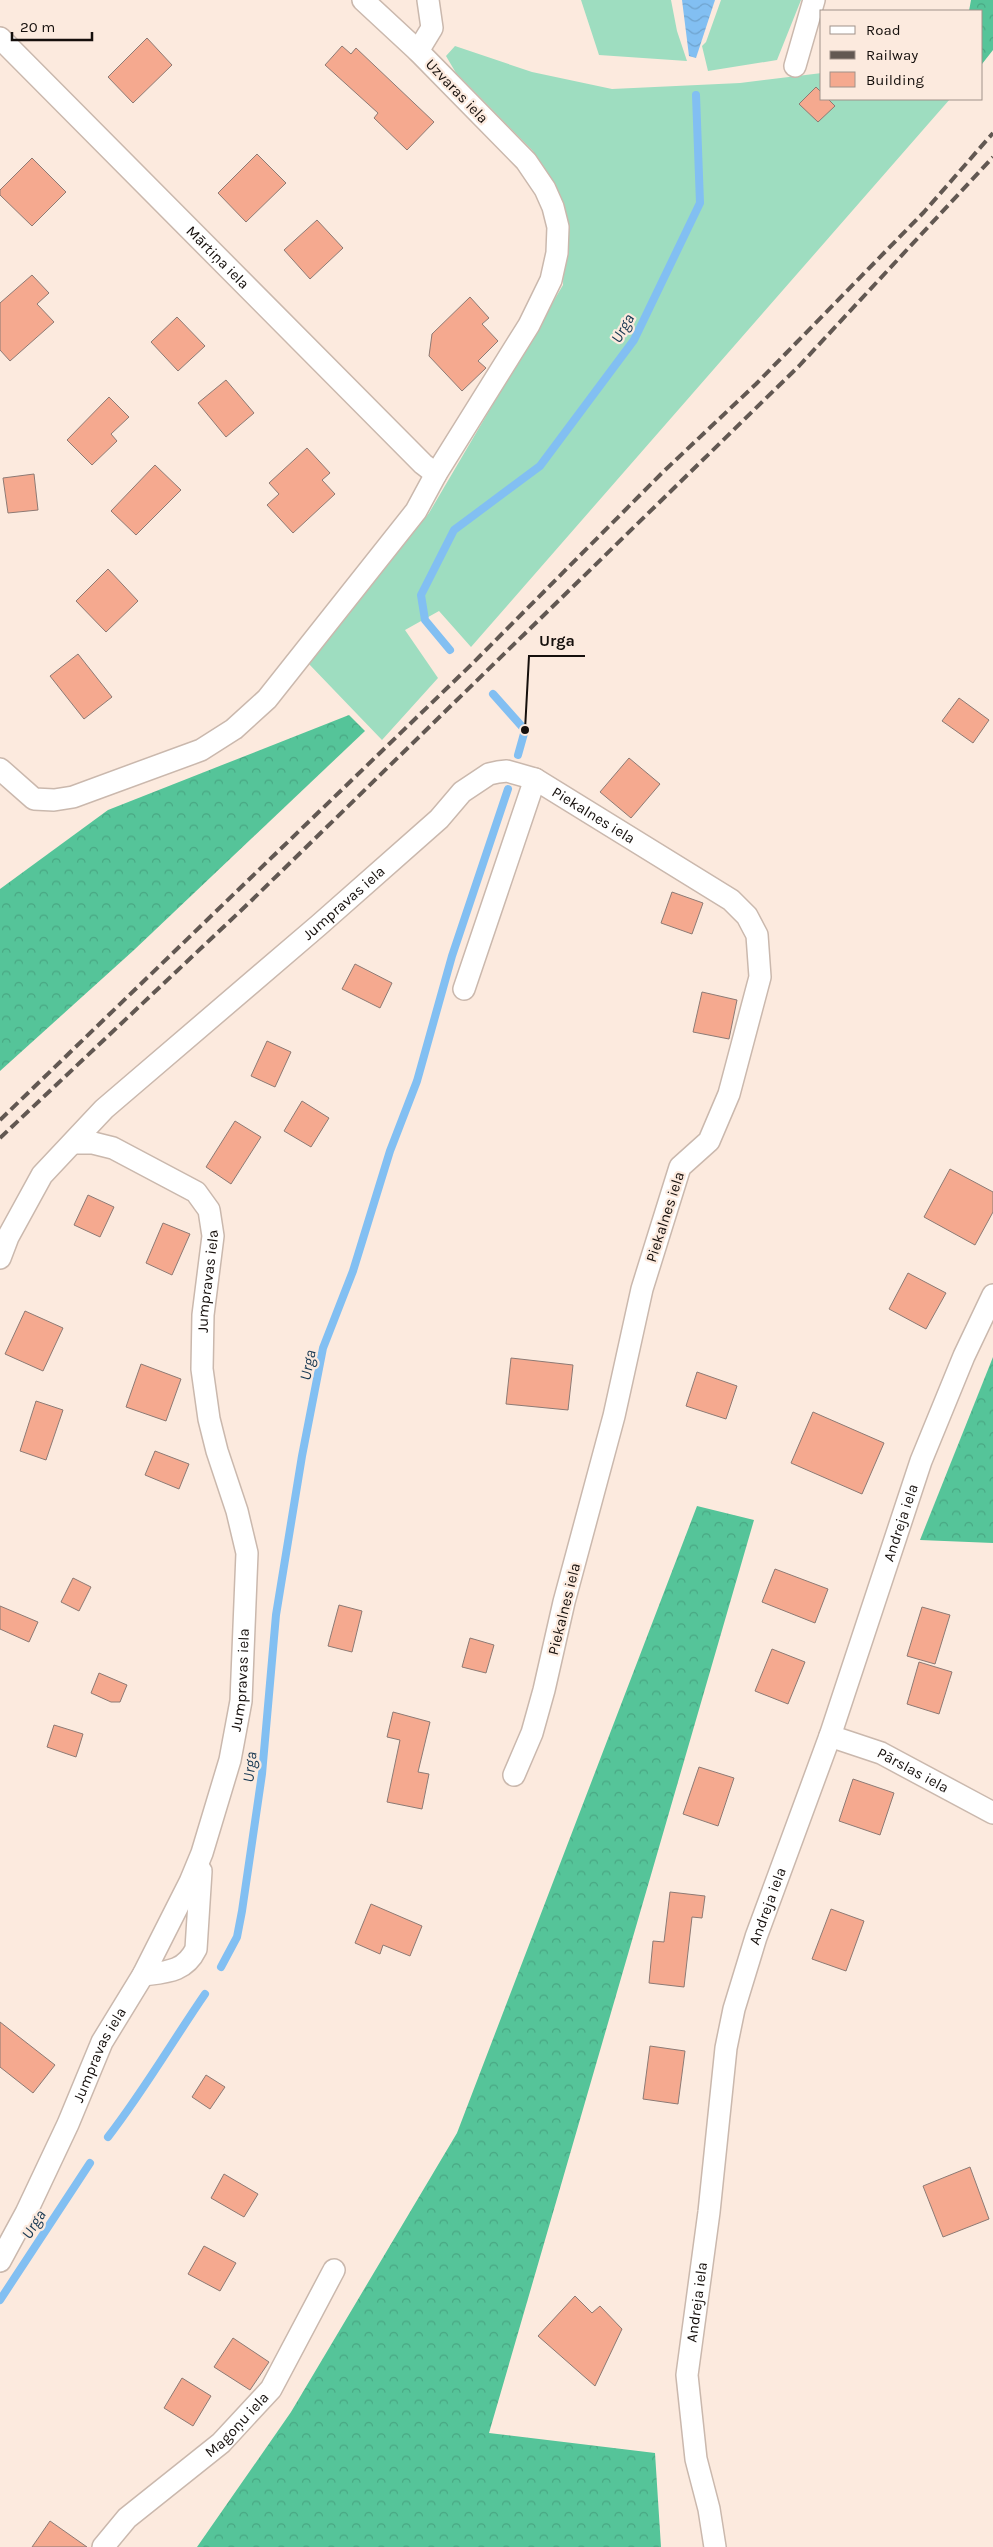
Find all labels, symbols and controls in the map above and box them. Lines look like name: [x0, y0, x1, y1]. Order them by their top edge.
scale bar: [12, 10, 92, 42]
legend: [820, 10, 983, 100]
text: 20 m: [20, 18, 55, 36]
text: Road: [866, 21, 901, 39]
text: Railway: [866, 46, 918, 64]
street label: Uzvaras iela: [422, 55, 492, 127]
text: Building: [866, 71, 924, 89]
street label: Mārtiņa iela: [182, 222, 253, 293]
water label: Urga: [606, 310, 638, 346]
callout: Urga: [529, 625, 585, 656]
text: Urga: [539, 631, 575, 650]
street label: Piekalnes iela: [549, 783, 638, 848]
street label: Jumpravas iela: [299, 862, 389, 944]
street label: Piekalnes iela: [642, 1169, 688, 1265]
street label: Jumpravas iela: [194, 1229, 222, 1333]
water label: Urga: [295, 1348, 320, 1382]
street label: Andreja iela: [879, 1481, 922, 1564]
street label: Piekalnes iela: [544, 1561, 584, 1657]
street label: Jumpravas iela: [226, 1628, 253, 1733]
street label: Pārslas iela: [874, 1744, 952, 1797]
water label: Urga: [238, 1751, 261, 1783]
street label: Andreja iela: [745, 1865, 790, 1947]
street label: Jumpravas iela: [69, 2004, 130, 2105]
water label: Urga: [17, 2206, 50, 2242]
street label: Andreja iela: [682, 2261, 711, 2344]
street label: Magoņu iela: [201, 2388, 273, 2461]

